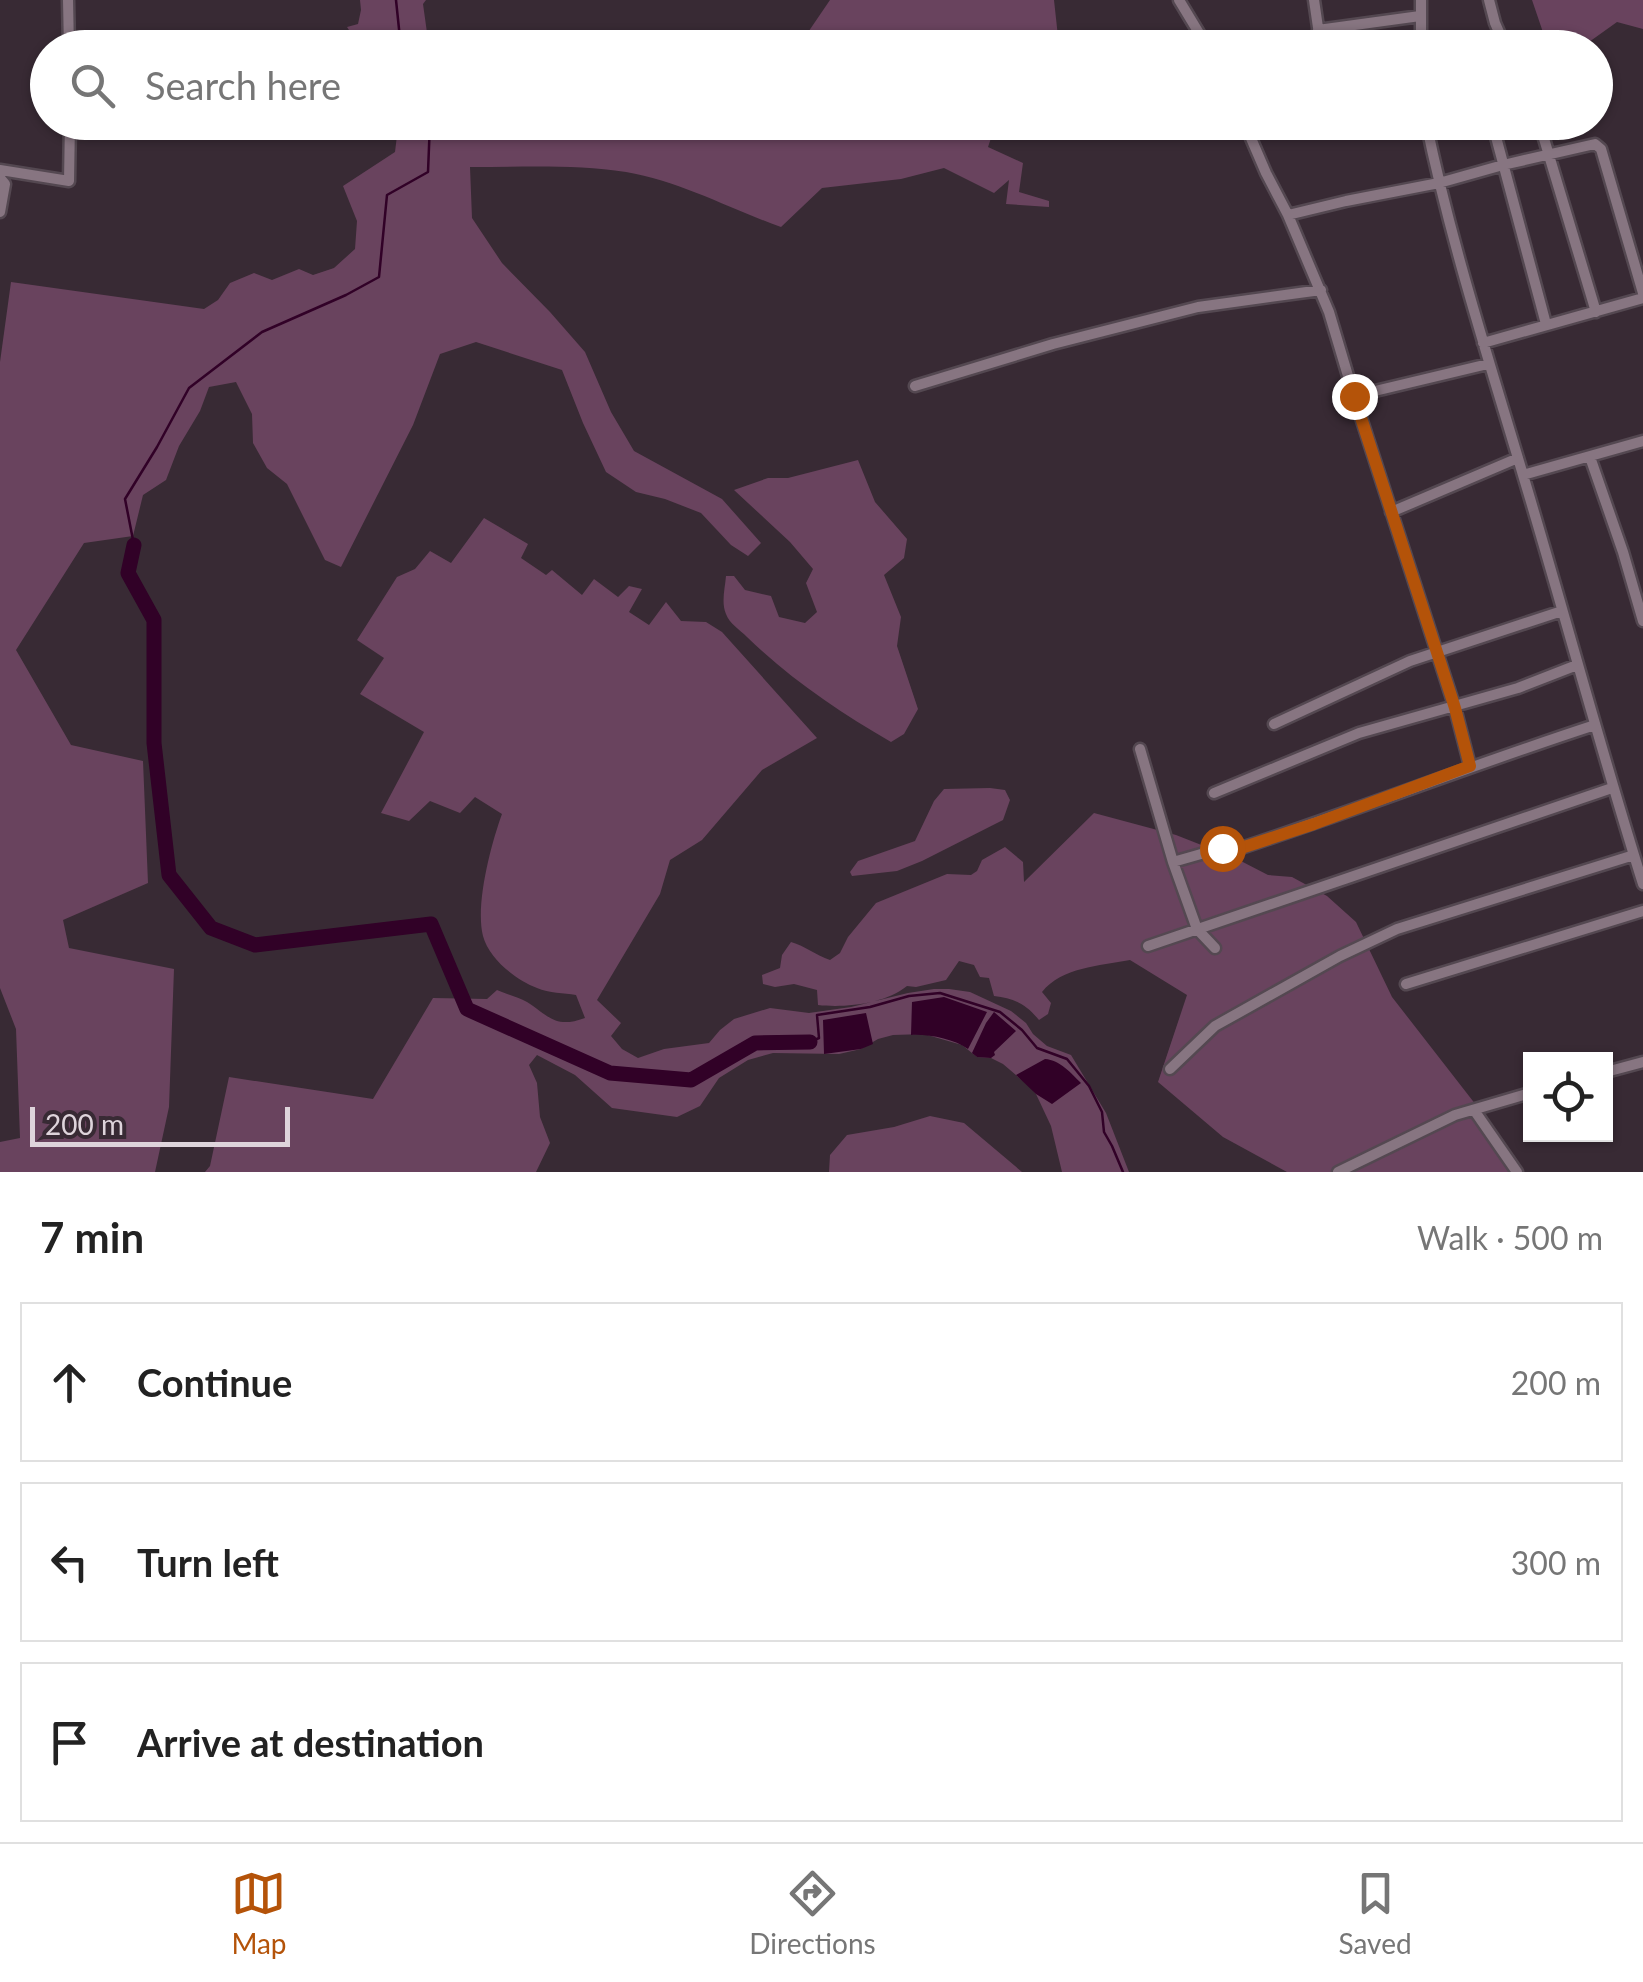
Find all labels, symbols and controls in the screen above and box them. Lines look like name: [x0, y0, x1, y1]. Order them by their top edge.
search box: [30, 30, 1613, 140]
icon: search: [65, 58, 120, 113]
text: Search here: [145, 62, 341, 108]
route end: [1332, 374, 1378, 420]
route start: [1200, 826, 1246, 872]
map controls: [1523, 1052, 1613, 1142]
button: locate: [1523, 1052, 1613, 1142]
scale bar: [30, 1102, 290, 1146]
text: 200 m: [45, 1107, 124, 1141]
text: 7 min: [40, 1212, 144, 1262]
text: Walk · 500 m: [1417, 1218, 1603, 1257]
icon: ahead: [42, 1355, 97, 1410]
text: Continue: [137, 1359, 292, 1405]
text: 200 m: [1511, 1363, 1601, 1402]
icon: left: [42, 1535, 97, 1590]
text: Turn left: [137, 1539, 279, 1585]
text: 300 m: [1511, 1543, 1601, 1582]
icon: arrive: [42, 1715, 97, 1770]
text: Arrive at destination: [137, 1719, 484, 1765]
tab: Map: [231, 1866, 287, 1960]
tab: Directions: [749, 1866, 876, 1960]
tab: Saved: [1338, 1866, 1412, 1960]

